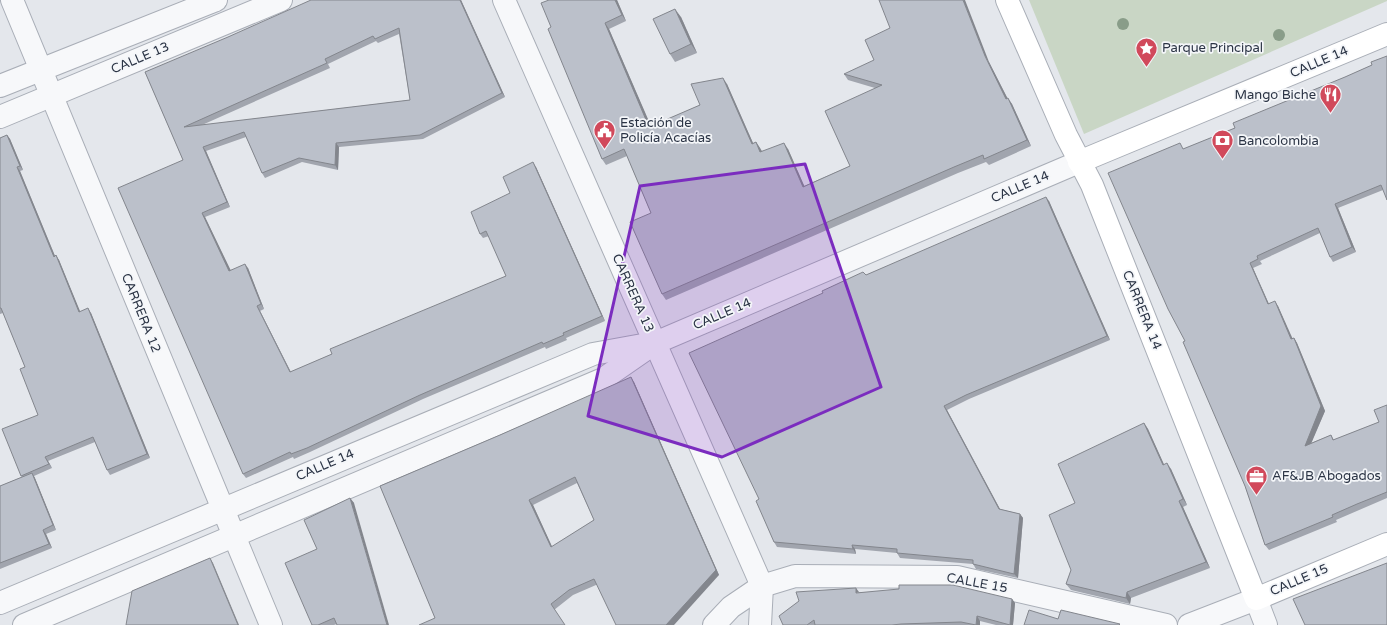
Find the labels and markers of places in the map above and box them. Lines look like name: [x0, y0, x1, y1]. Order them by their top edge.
place icon: Parque Principal: [1133, 35, 1159, 68]
place label: Parque Principal: [1162, 40, 1263, 56]
restaurant icon: Mango Biche: [1318, 82, 1344, 115]
place label: Mango Biche: [1234, 87, 1316, 103]
place label: Estación de Policía Acacías: [620, 115, 711, 146]
public building icon: Estación de Policía Acacías: [591, 117, 617, 150]
bank icon: Bancolombia: [1210, 128, 1236, 161]
place label: Bancolombia: [1238, 133, 1319, 149]
office icon: AF&JB Abogados: [1243, 463, 1269, 496]
place label: AF&JB Abogados: [1272, 468, 1381, 484]

